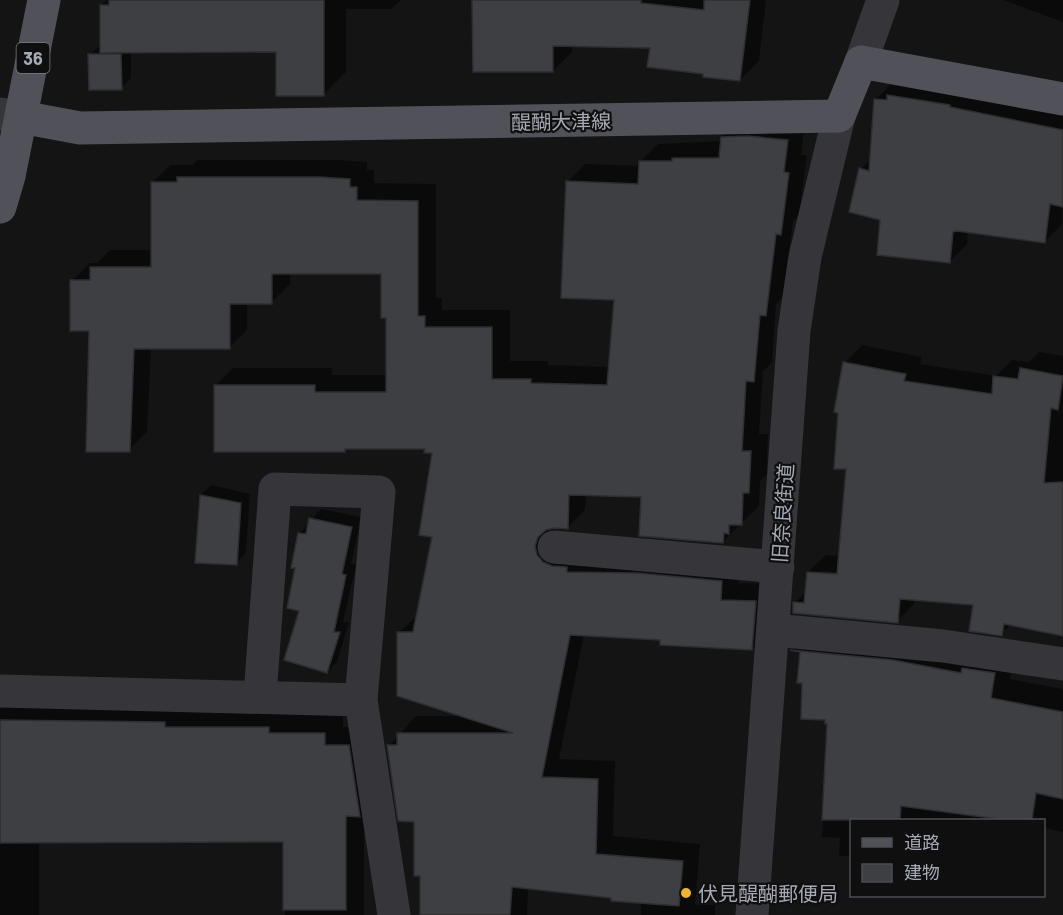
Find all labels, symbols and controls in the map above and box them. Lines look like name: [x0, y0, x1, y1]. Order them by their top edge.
road number: 36: [16, 43, 50, 73]
street label: 醍醐大津線: [511, 108, 611, 134]
street label: 旧奈良街道: [767, 462, 797, 564]
legend: [850, 819, 1045, 897]
text: 道路: [904, 831, 940, 853]
text: 建物: [904, 861, 940, 883]
place label: 伏見醍醐郵便局: [698, 881, 838, 905]
marker: 伏見醍醐郵便局: [679, 886, 693, 900]

